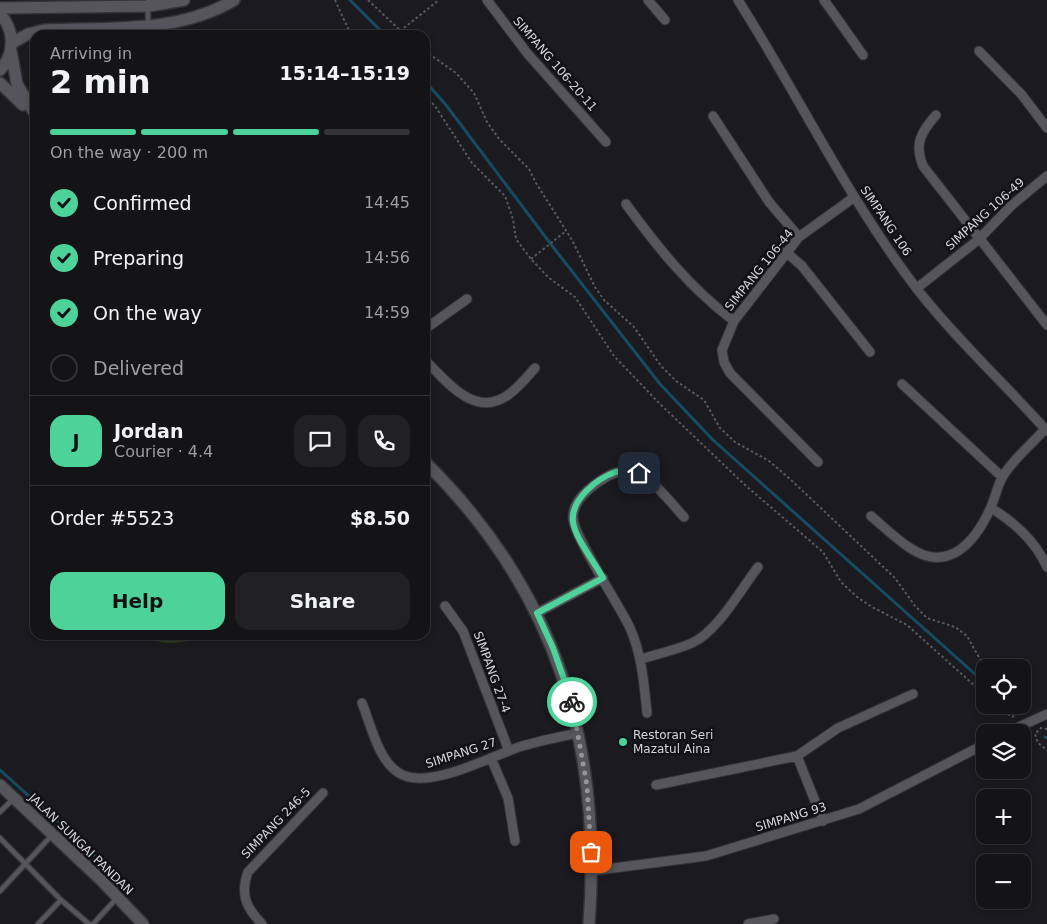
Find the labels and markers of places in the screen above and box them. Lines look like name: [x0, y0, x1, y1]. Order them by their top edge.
pin: [618, 452, 660, 494]
place label: Restoran Seri Mazatul Aina: [633, 728, 713, 756]
marker: Restoran Seri Mazatul Aina: [617, 736, 629, 748]
pin: [570, 831, 612, 873]

